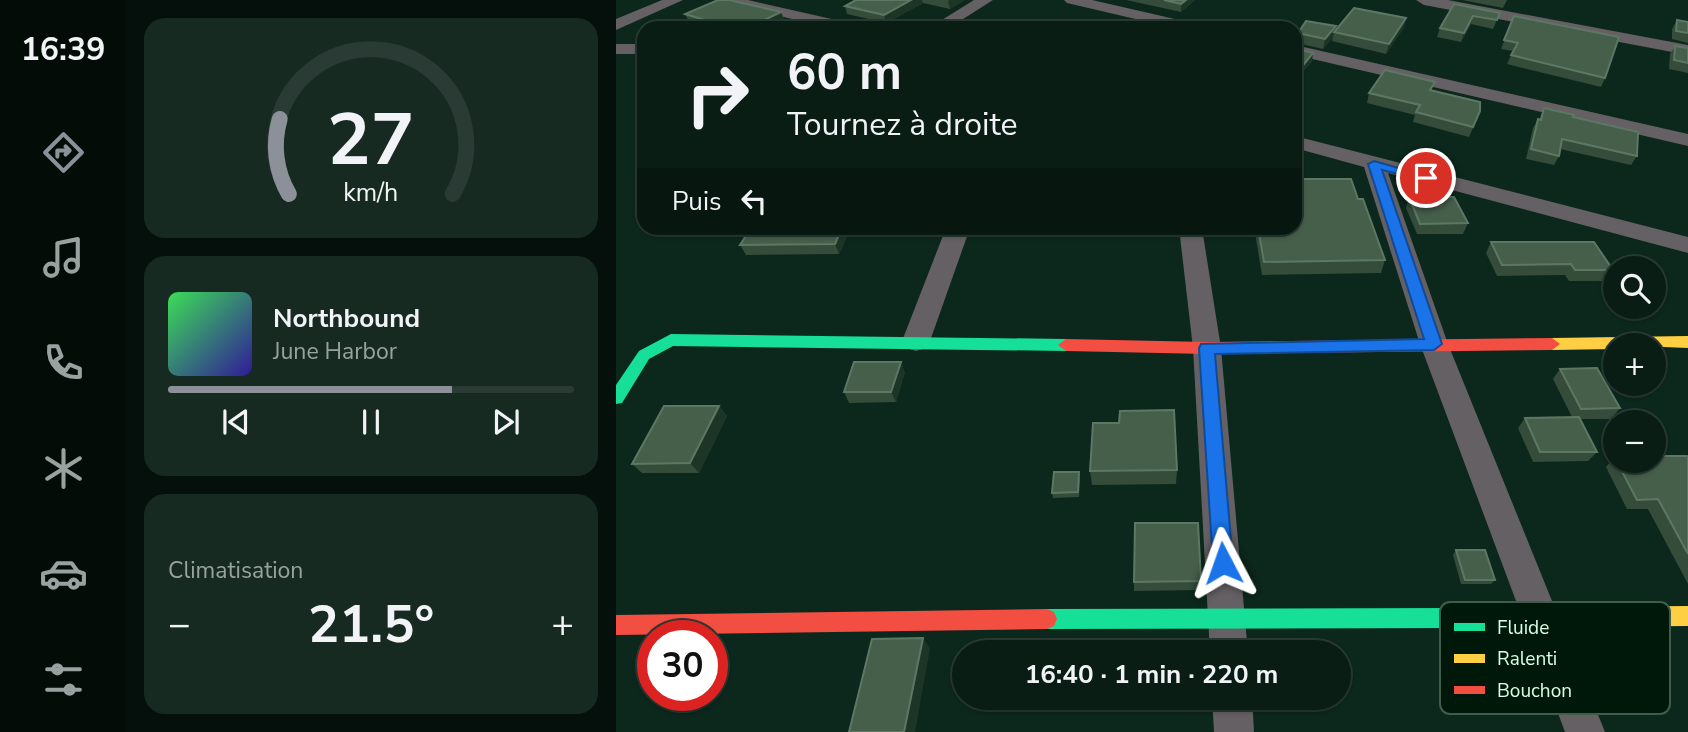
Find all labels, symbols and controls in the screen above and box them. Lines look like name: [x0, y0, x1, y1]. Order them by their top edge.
text: 16:39: [21, 28, 105, 71]
text: 60 m: [787, 39, 902, 106]
icon: right: [672, 49, 763, 140]
text: 27: [327, 90, 415, 190]
text: Tournez à droite: [787, 103, 1018, 146]
icon: directions: [39, 128, 88, 177]
pin: [1396, 148, 1456, 208]
icon: arrive: [1407, 159, 1445, 197]
text: km/h: [343, 176, 399, 210]
icon: left: [735, 182, 773, 220]
text: Puis: [672, 184, 721, 219]
icon: music: [39, 233, 88, 282]
map controls: [1603, 256, 1666, 473]
button: search: [1603, 256, 1666, 319]
text: Northbound: [273, 301, 420, 336]
button: +: [1603, 333, 1666, 396]
text: June Harbor: [273, 336, 397, 367]
icon: phone: [39, 338, 88, 387]
icon: previous: [217, 403, 255, 441]
icon: pause: [352, 403, 390, 441]
icon: next: [487, 403, 525, 441]
button: −: [1603, 410, 1666, 473]
icon: climate: [39, 444, 88, 493]
position arrow: [1186, 526, 1260, 600]
icon: car: [39, 549, 88, 598]
text: Climatisation: [168, 555, 303, 586]
text: 21.5°: [308, 589, 434, 660]
text: −: [168, 599, 191, 650]
text: +: [551, 599, 574, 650]
legend: [1440, 602, 1670, 714]
text: Fluide: [1497, 615, 1549, 641]
speed limit sign: 30: [637, 620, 728, 711]
text: Ralenti: [1497, 646, 1557, 672]
icon: filters: [39, 655, 88, 704]
text: 16:40 · 1 min · 220 m: [1025, 657, 1278, 692]
text: Bouchon: [1497, 678, 1572, 704]

